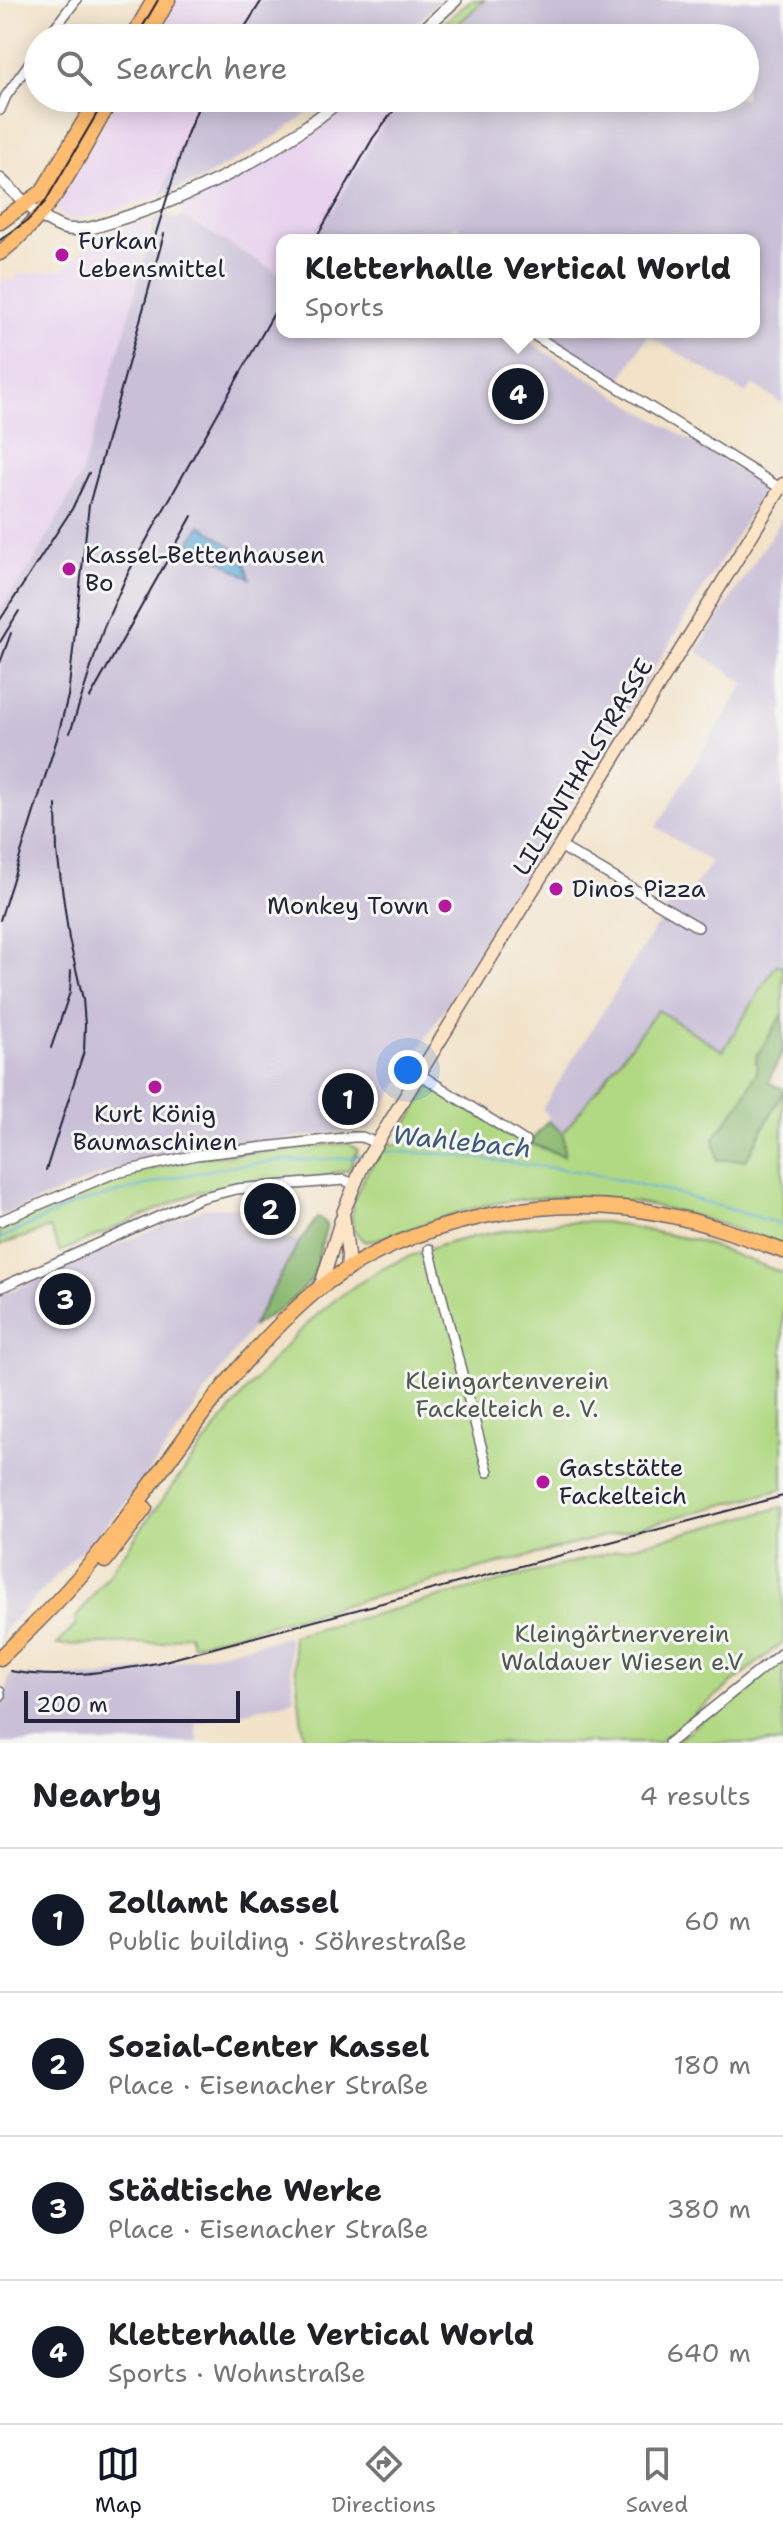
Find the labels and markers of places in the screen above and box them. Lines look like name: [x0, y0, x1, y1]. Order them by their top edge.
place label: Furkan Lebensmittel: [78, 225, 226, 285]
marker: Furkan Lebensmittel: [53, 246, 71, 264]
pin: 4: [492, 364, 544, 424]
place label: Kassel-Bettenhausen Bo: [85, 539, 325, 599]
marker: Kassel-Bettenhausen Bo: [60, 560, 78, 578]
place label: Dinos Pizza: [572, 873, 706, 905]
marker: Dinos Pizza: [547, 880, 565, 898]
place label: Monkey Town: [267, 890, 429, 922]
marker: Monkey Town: [436, 897, 454, 915]
pin: 1: [322, 1069, 374, 1129]
marker: Kurt König Baumaschinen: [146, 1078, 164, 1096]
place label: Kurt König Baumaschinen: [73, 1098, 237, 1158]
pin: 2: [244, 1179, 296, 1239]
pin: 3: [39, 1269, 91, 1329]
place label: Gaststätte Fackelteich: [559, 1452, 687, 1512]
marker: Gaststätte Fackelteich: [534, 1473, 552, 1491]

